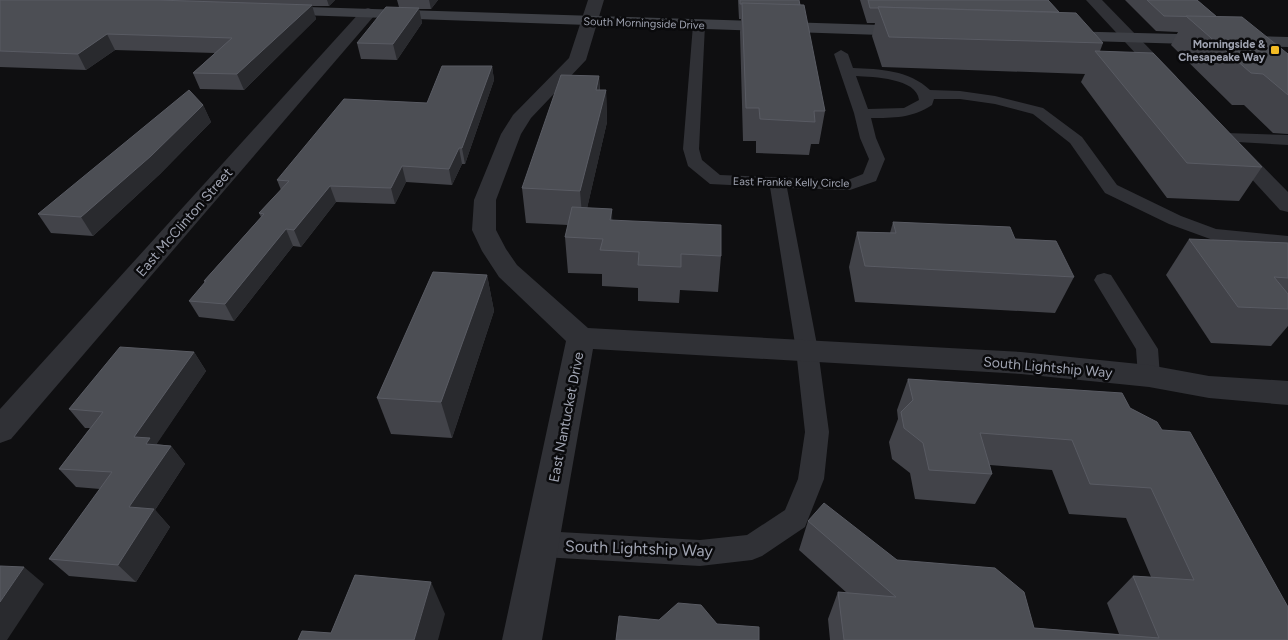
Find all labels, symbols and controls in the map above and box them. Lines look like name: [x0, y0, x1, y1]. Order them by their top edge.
street label: South Morningside Drive: [583, 15, 705, 32]
place label: Morningside & Chesapeake Way: [1178, 38, 1266, 64]
marker: Morningside & Chesapeake Way: [1269, 44, 1281, 56]
street label: East McClinton Street: [133, 165, 236, 280]
street label: East Frankie Kelly Circle: [733, 175, 849, 190]
street label: East Nantucket Drive: [545, 350, 588, 484]
street label: South Lightship Way: [983, 353, 1114, 382]
street label: South Lightship Way: [565, 536, 714, 561]

